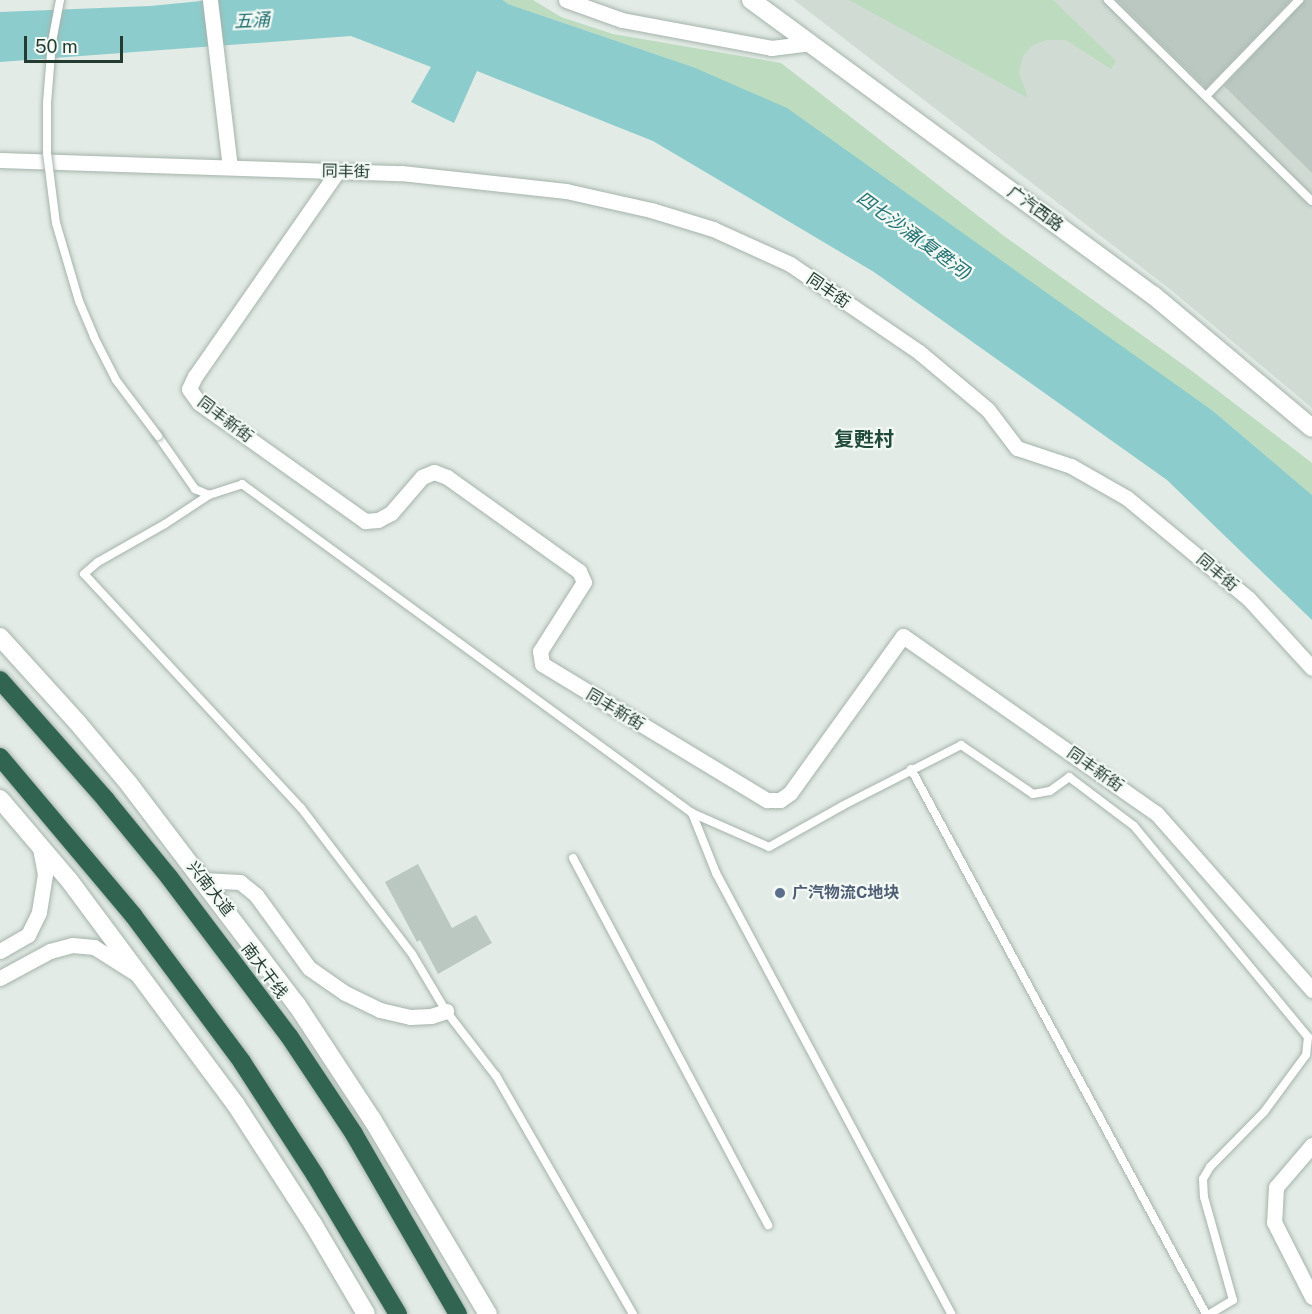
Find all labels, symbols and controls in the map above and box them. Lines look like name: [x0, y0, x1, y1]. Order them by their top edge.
water label: 五涌: [233, 9, 271, 33]
scale bar: [27, 24, 126, 62]
text: 50 m: [35, 36, 78, 57]
street label: 同丰街: [322, 162, 370, 182]
street label: 广汽西路: [1003, 182, 1067, 236]
water label: 四七沙涌(复甦河): [852, 187, 976, 285]
street label: 同丰街: [803, 270, 853, 312]
street label: 同丰新街: [194, 393, 256, 447]
district label: 复甦村: [834, 427, 894, 451]
street label: 同丰街: [1192, 550, 1242, 596]
street label: 同丰新街: [583, 685, 647, 735]
street label: 同丰新街: [1063, 744, 1127, 796]
street label: 兴南大道: [183, 858, 237, 920]
place label: 广汽物流C地块: [792, 883, 899, 903]
marker: 广汽物流C地块: [773, 886, 787, 900]
street label: 南大干线: [237, 940, 291, 1002]

